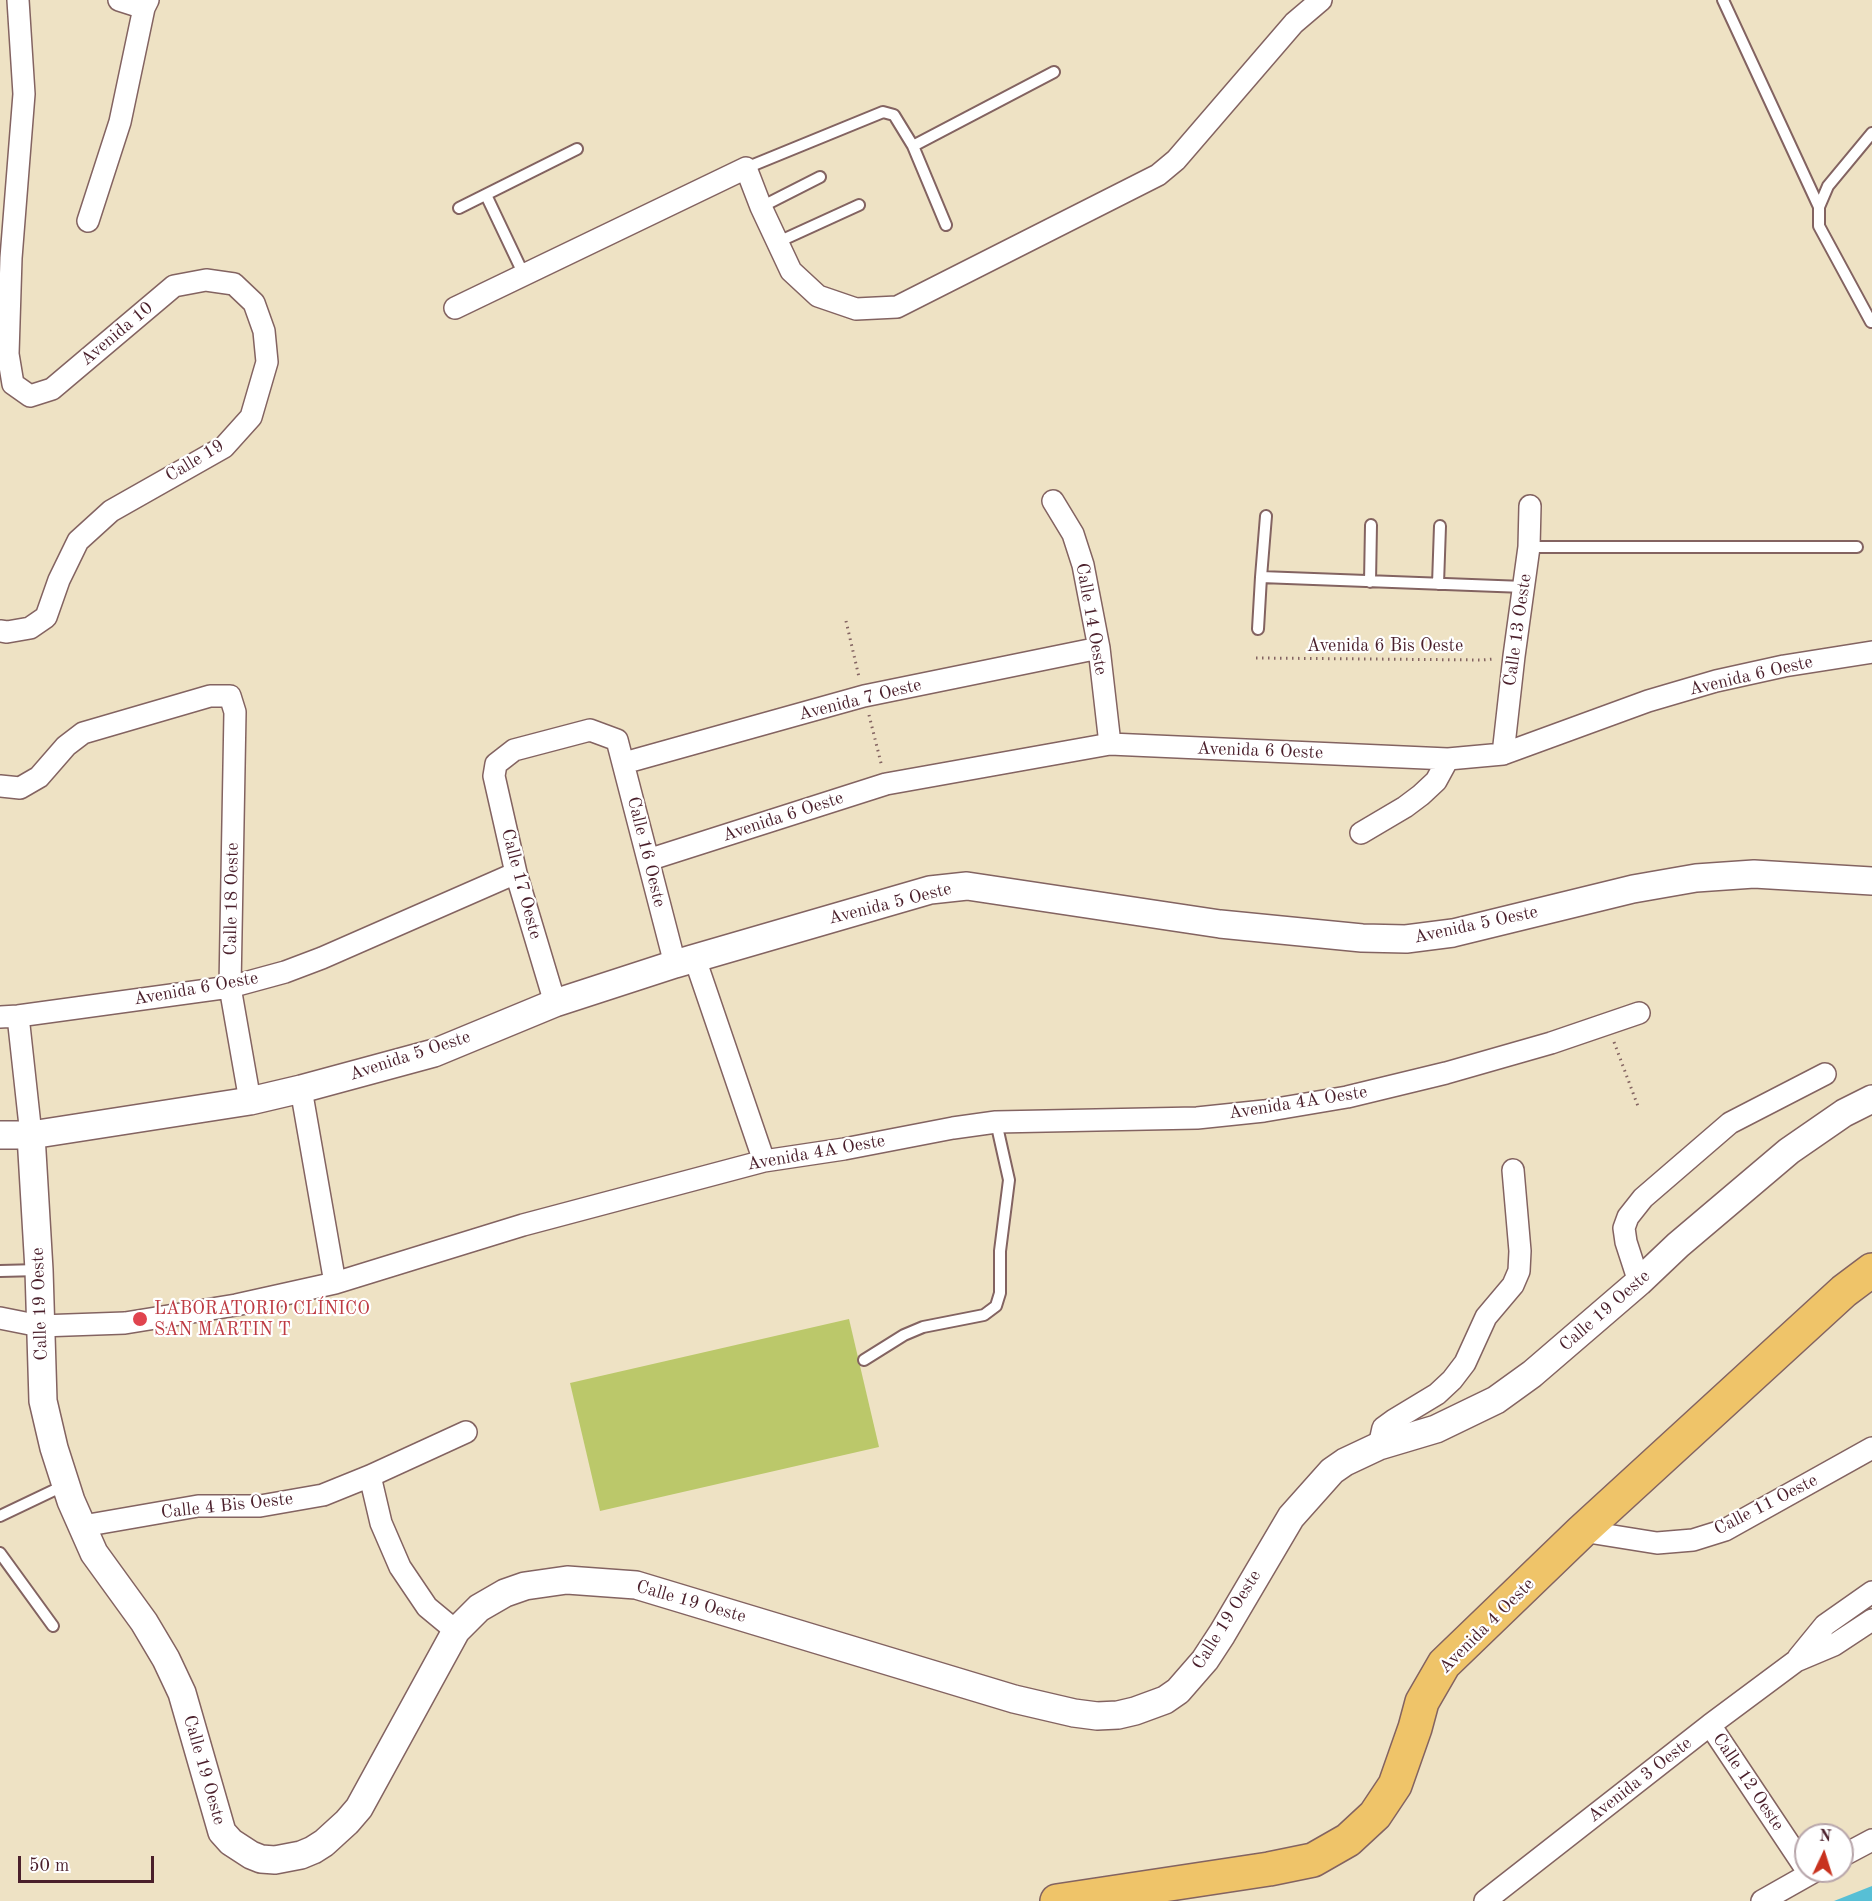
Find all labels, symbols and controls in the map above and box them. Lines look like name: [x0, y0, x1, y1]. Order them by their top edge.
street label: Avenida 10: [76, 297, 158, 371]
street label: Calle 19: [162, 435, 228, 487]
street label: Calle 14 Oeste: [1071, 561, 1111, 677]
street label: Calle 13 Oeste: [1499, 572, 1537, 688]
street label: Avenida 6 Bis Oeste: [1307, 635, 1463, 657]
street label: Avenida 6 Oeste: [1687, 651, 1815, 701]
street label: Avenida 7 Oeste: [796, 674, 924, 726]
street label: Avenida 6 Oeste: [1197, 738, 1323, 764]
street label: Avenida 6 Oeste: [720, 787, 846, 847]
street label: Calle 16 Oeste: [622, 794, 670, 910]
street label: Calle 17 Oeste: [496, 827, 546, 941]
street label: Calle 18 Oeste: [220, 842, 244, 956]
street label: Avenida 5 Oeste: [826, 878, 954, 930]
street label: Avenida 5 Oeste: [1412, 901, 1540, 949]
street label: Avenida 6 Oeste: [132, 967, 260, 1011]
street label: Avenida 5 Oeste: [347, 1026, 473, 1086]
street label: Avenida 4A Oeste: [1227, 1081, 1369, 1125]
street label: Avenida 4A Oeste: [745, 1130, 887, 1176]
street label: Calle 19 Oeste: [27, 1247, 53, 1361]
street label: Calle 19 Oeste: [1555, 1266, 1655, 1356]
place label: LABORATORIO CLÍNICO SAN MARTIN T: [154, 1298, 370, 1340]
marker: LABORATORIO CLÍNICO SAN MARTIN T: [131, 1310, 149, 1328]
street label: Calle 11 Oeste: [1711, 1470, 1821, 1540]
street label: Calle 4 Bis Oeste: [160, 1488, 294, 1524]
street label: Calle 19 Oeste: [1188, 1566, 1266, 1674]
street label: Avenida 4 Oeste: [1435, 1574, 1539, 1678]
street label: Calle 19 Oeste: [634, 1576, 748, 1628]
street label: Calle 19 Oeste: [178, 1713, 230, 1827]
street label: Calle 12 Oeste: [1707, 1729, 1789, 1835]
street label: Avenida 3 Oeste: [1584, 1733, 1696, 1827]
north arrow: [1794, 1823, 1854, 1883]
text: N: [1818, 1829, 1832, 1845]
scale bar: [21, 1844, 158, 1882]
text: 50 m: [29, 1857, 69, 1875]

